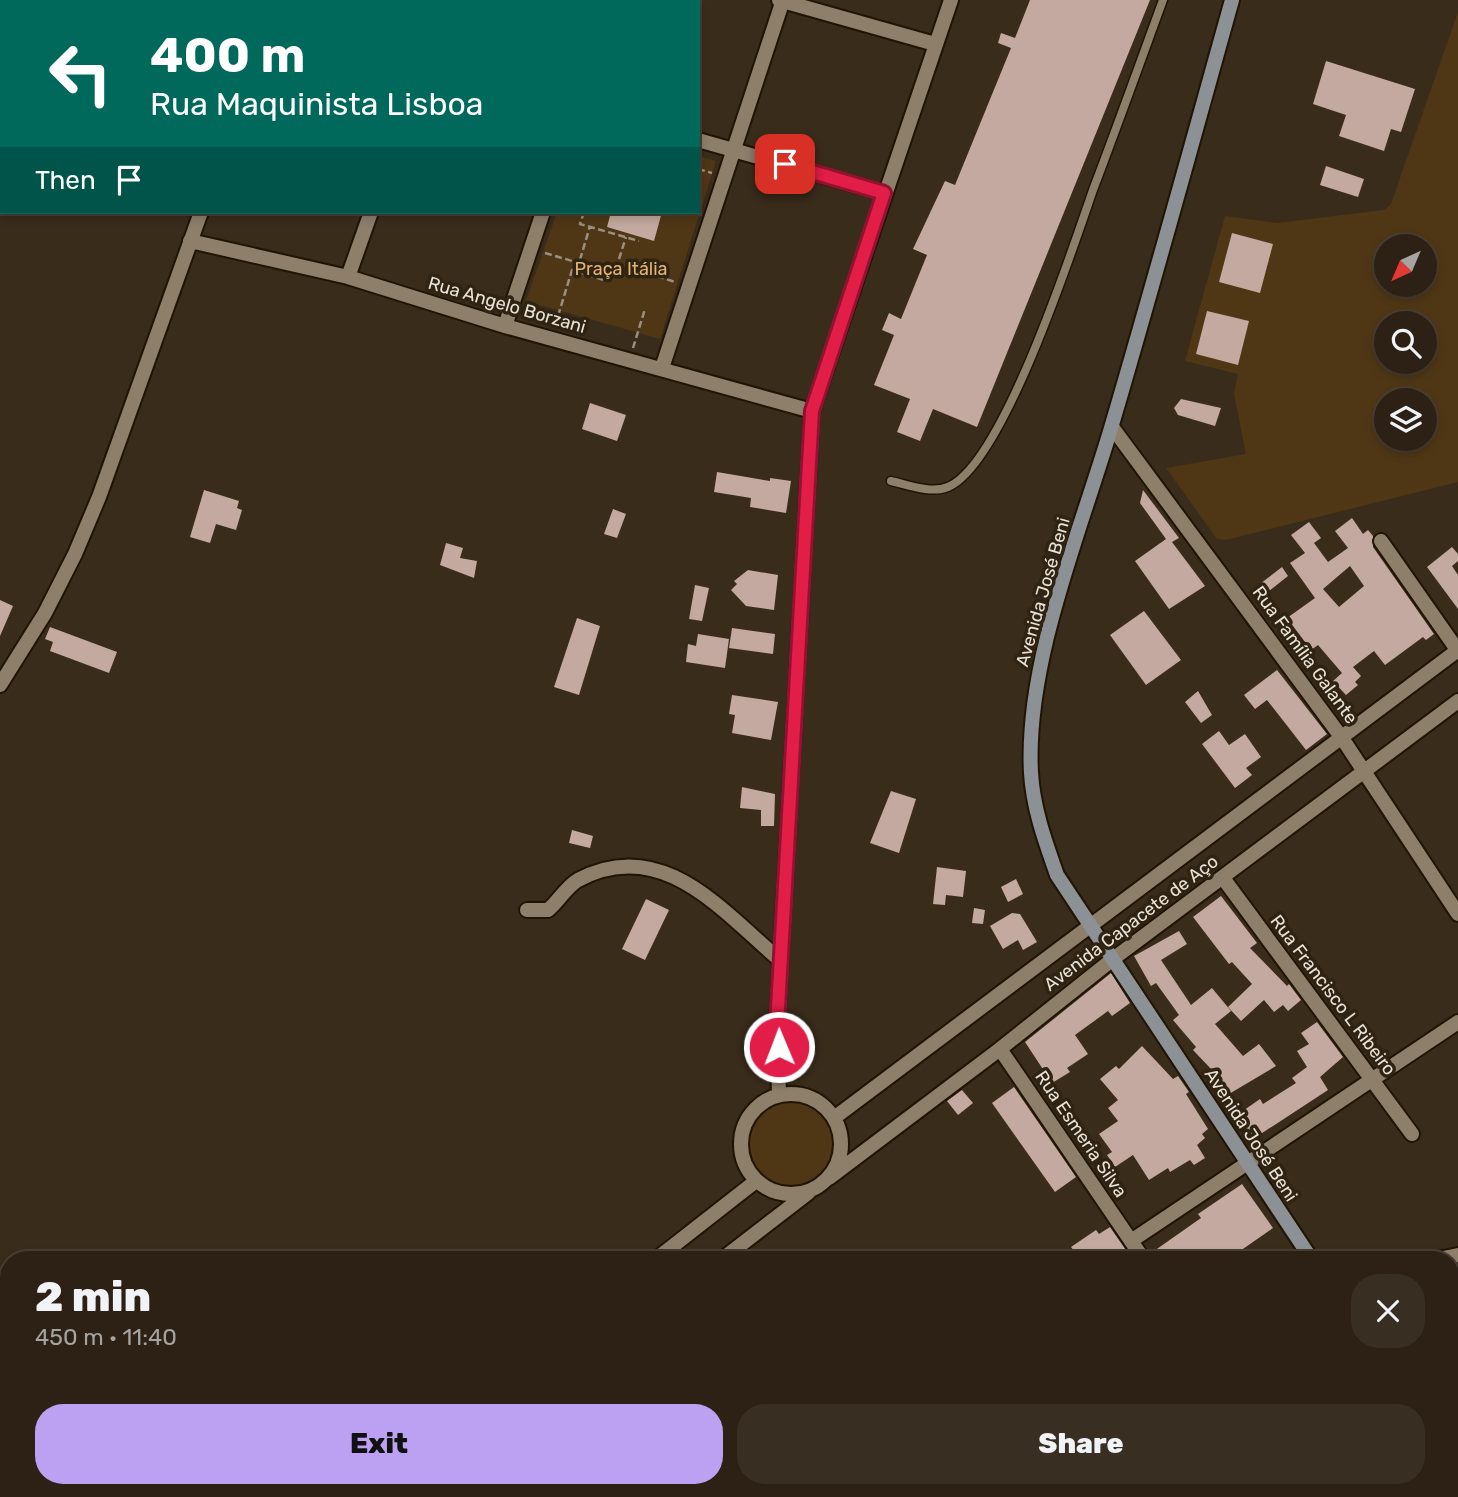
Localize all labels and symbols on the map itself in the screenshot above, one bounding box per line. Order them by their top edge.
pin [755,134,815,194]
north arrow [1374,234,1437,298]
park label: Praça Itália [574,258,668,280]
street label: Rua Angelo Borzani [426,272,588,338]
street label: Avenida José Beni [1011,515,1075,669]
street label: Rua Família Galante [1248,582,1362,728]
street label: Avenida Capacete de Aço [1040,850,1222,996]
street label: Rua Francisco L Ribeiro [1265,910,1401,1080]
position arrow [742,1010,816,1084]
street label: Avenida José Beni [1200,1064,1302,1206]
street label: Rua Esmeria Silva [1030,1066,1132,1202]

